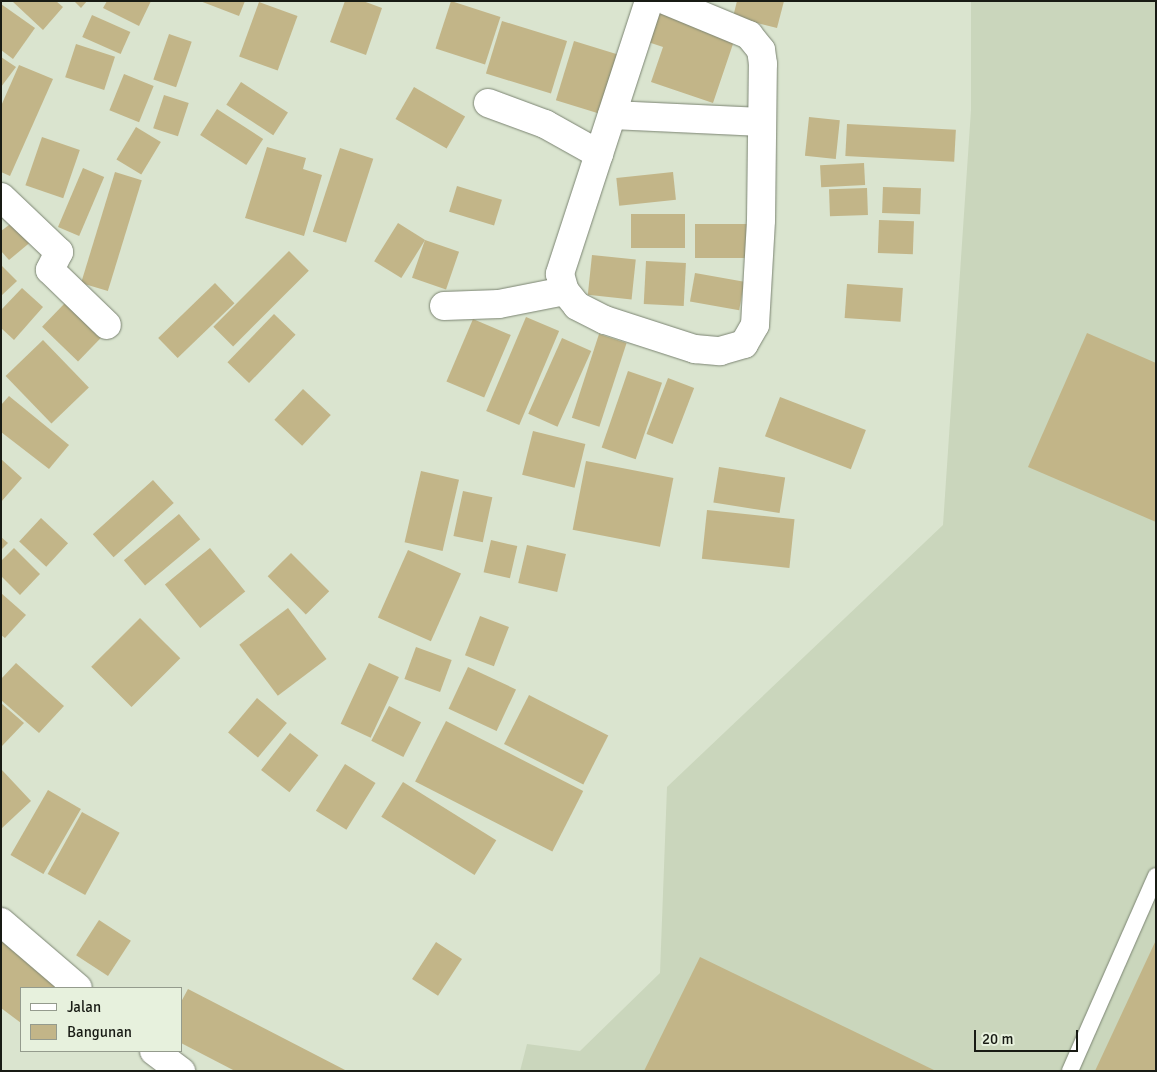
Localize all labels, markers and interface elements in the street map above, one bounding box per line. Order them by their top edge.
legend [20,987,182,1052]
text: Jalan [67,998,101,1016]
scale bar [977,1020,1081,1052]
text: Bangunan [67,1023,132,1041]
text: 20 m [982,1030,1013,1048]

